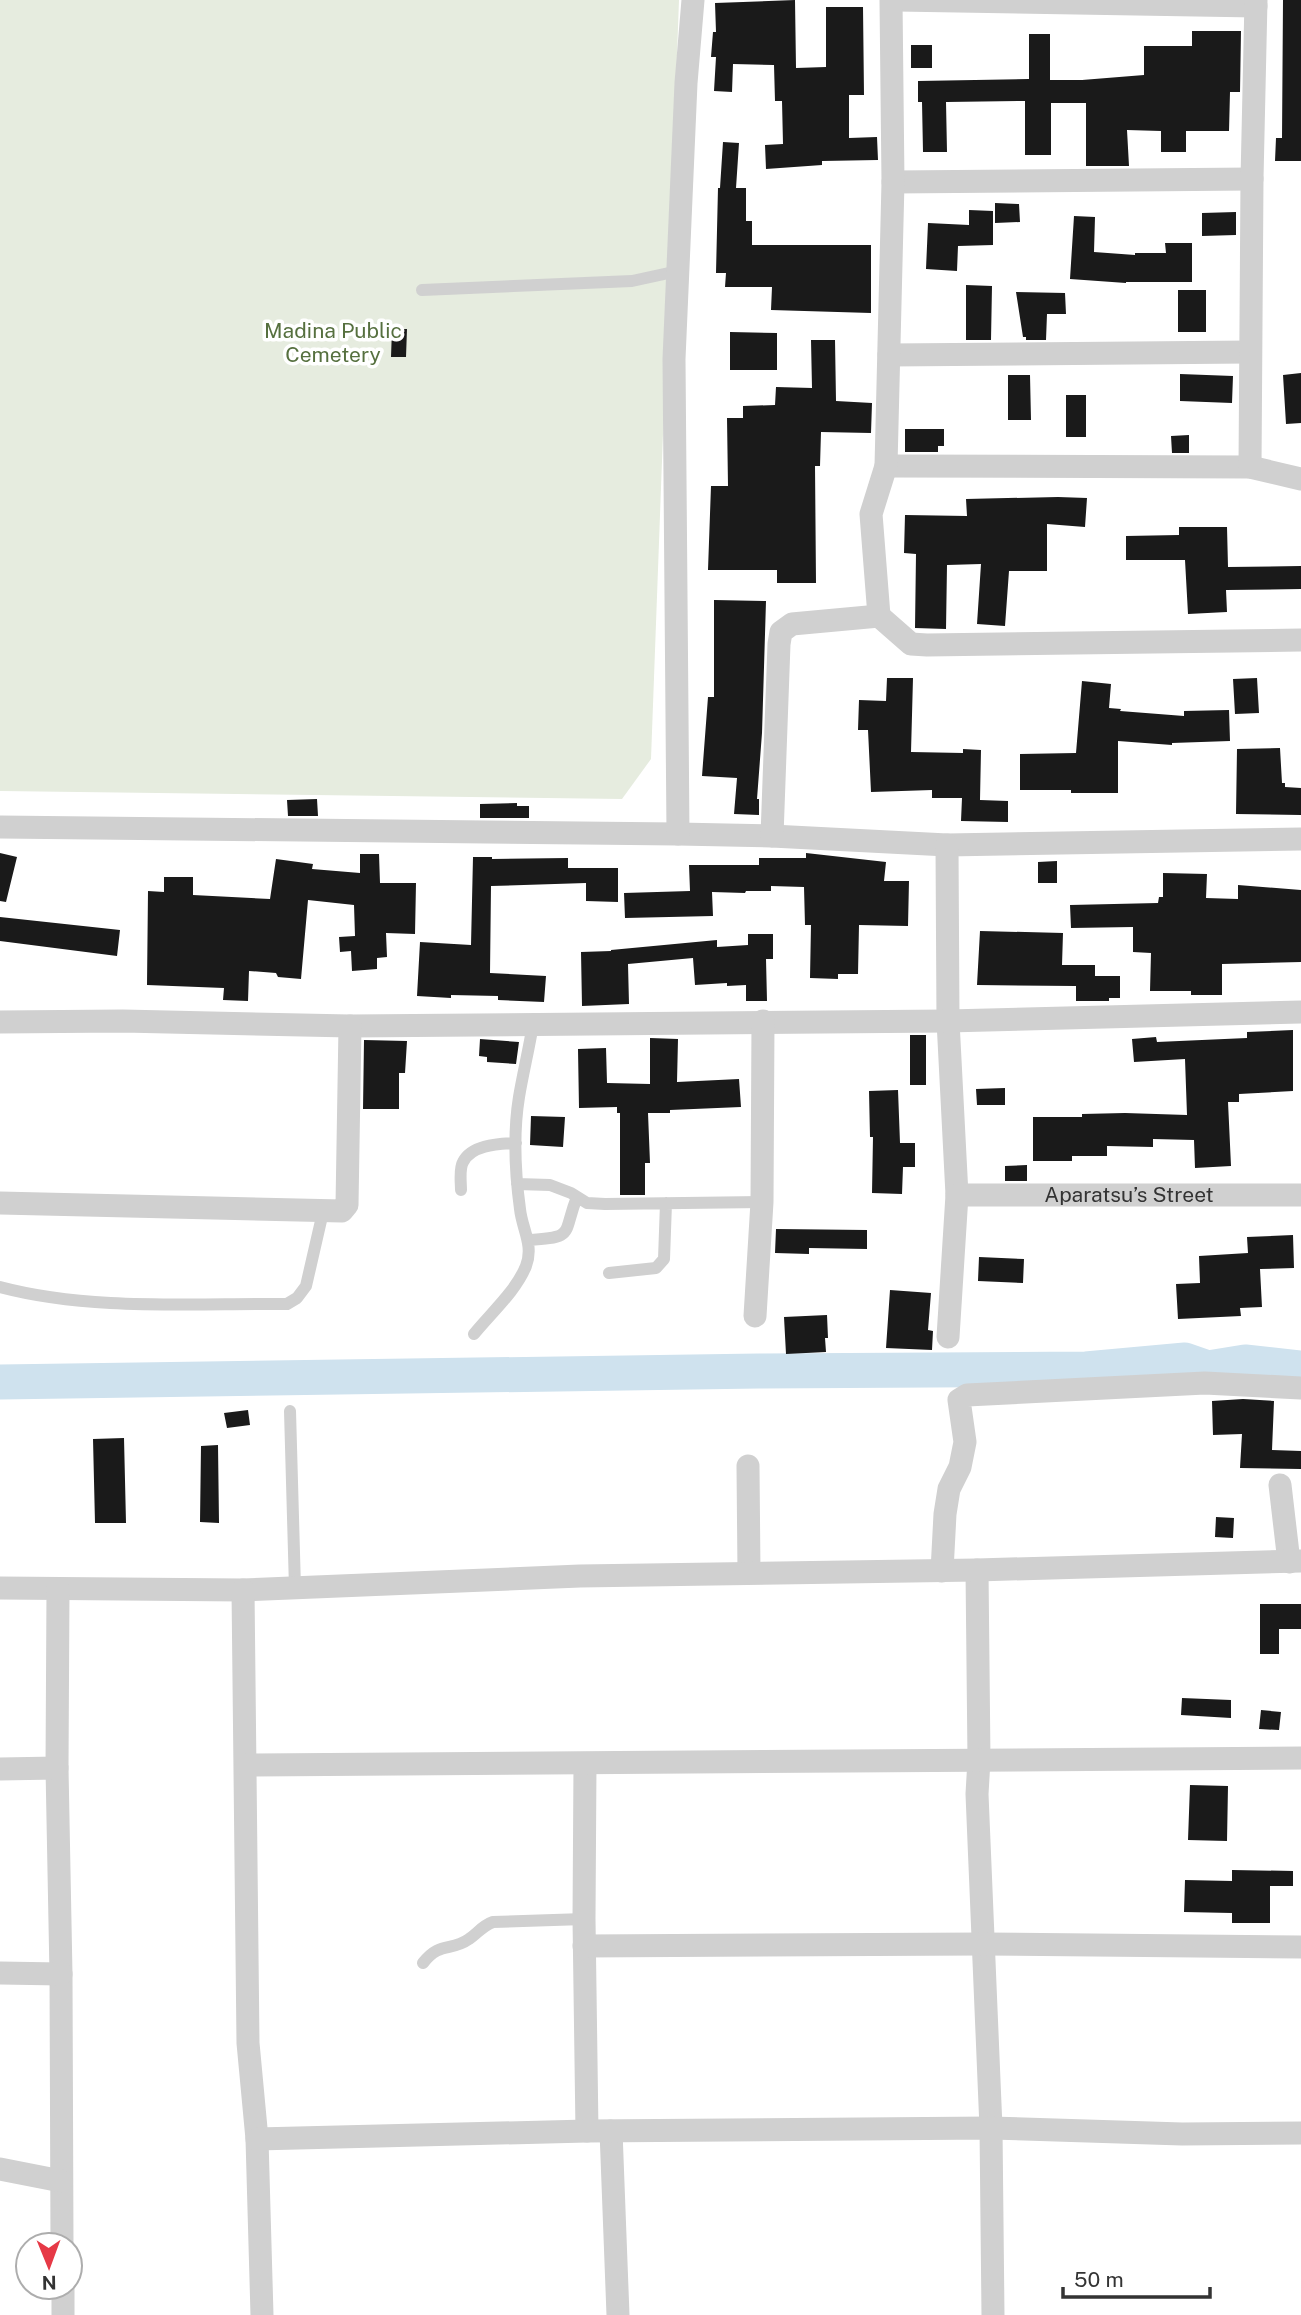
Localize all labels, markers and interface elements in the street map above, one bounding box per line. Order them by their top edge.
park label: Madina Public Cemetery [264,318,402,367]
street label: Aparatsu’s Street [1044,1182,1214,1207]
north arrow [14,2231,84,2301]
scale bar [1063,2256,1210,2300]
text: 50 m [1074,2267,1124,2292]
text: N [42,2272,57,2294]

